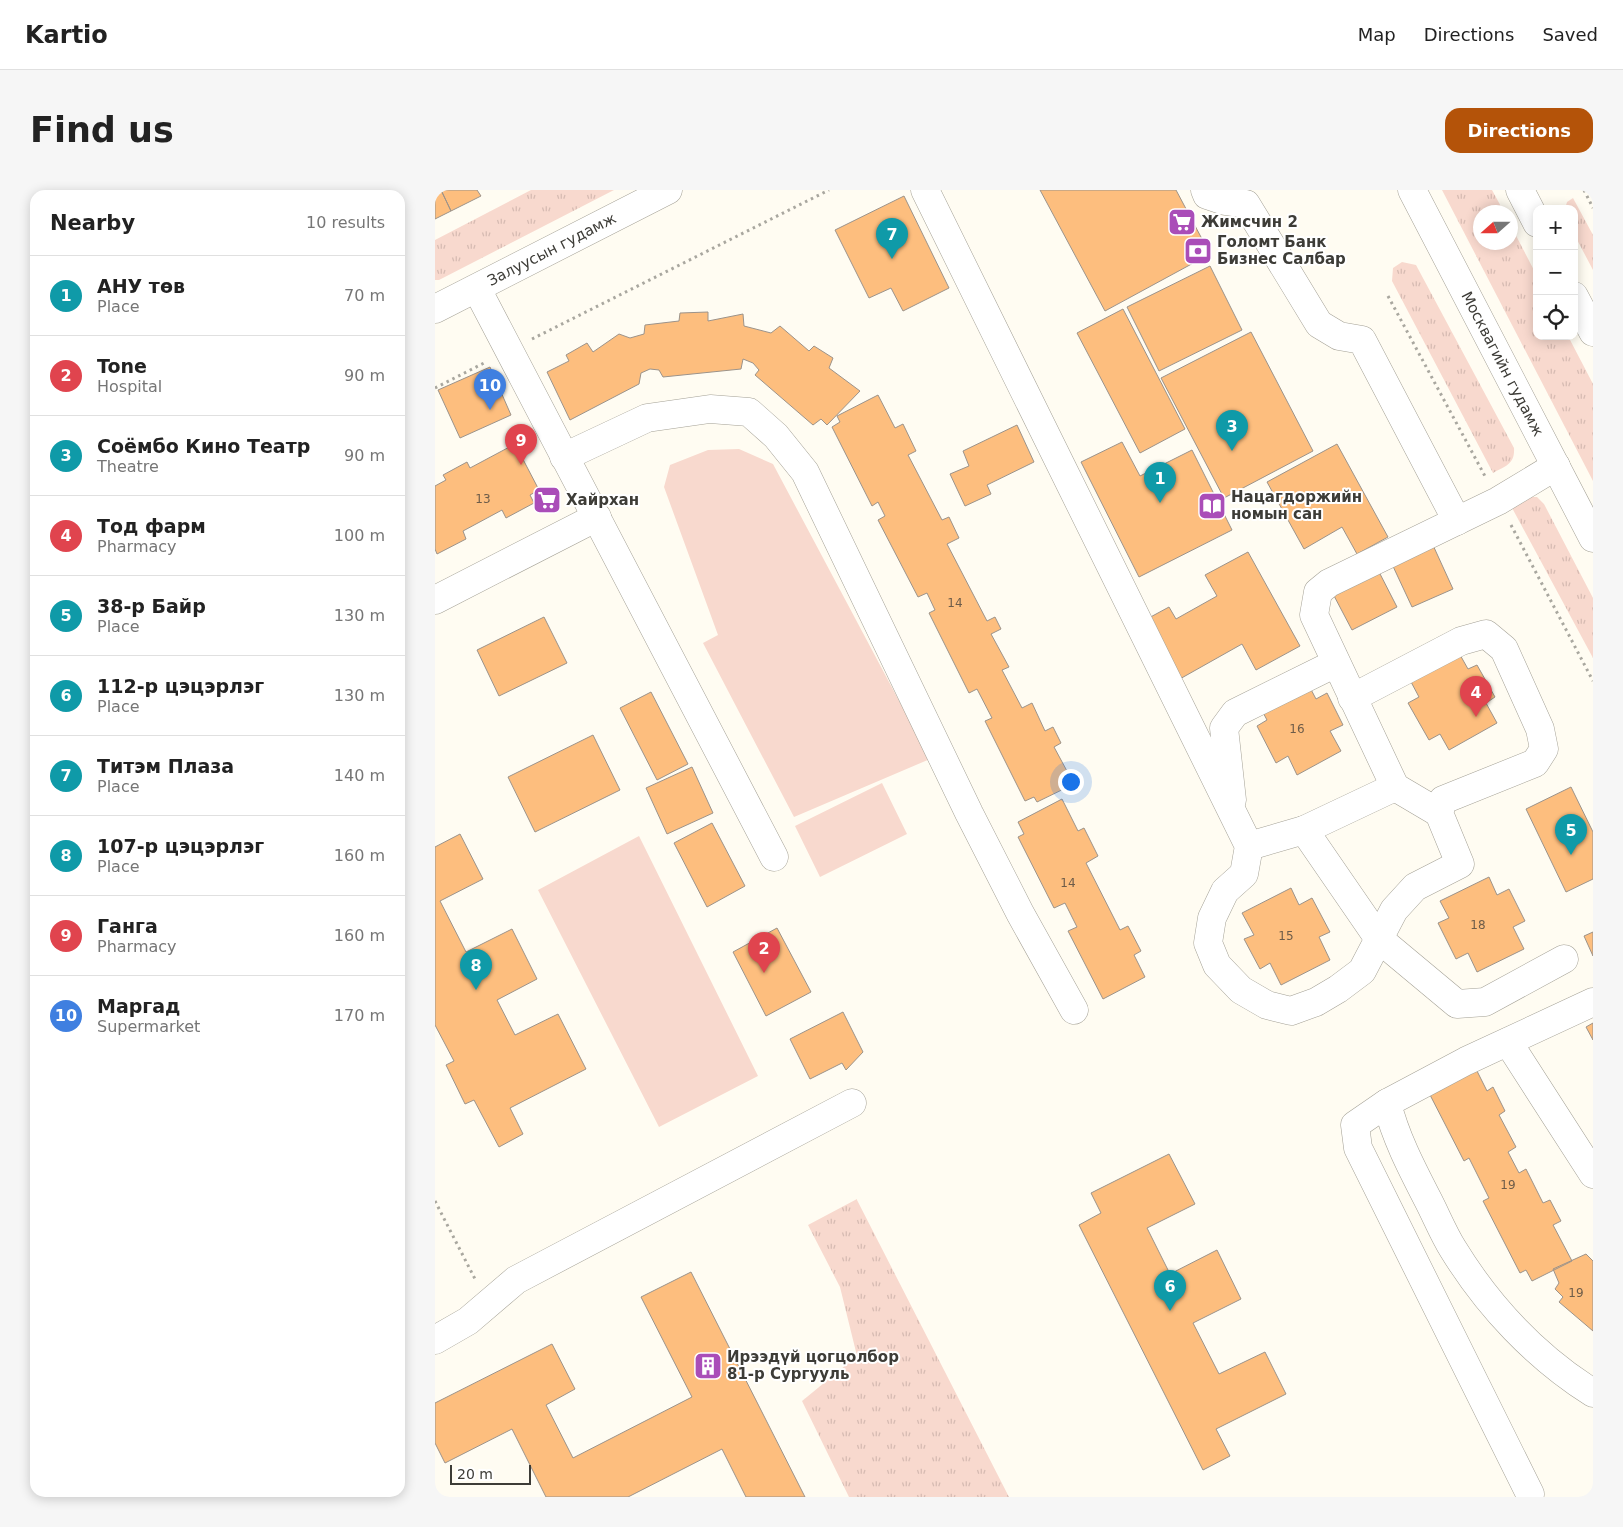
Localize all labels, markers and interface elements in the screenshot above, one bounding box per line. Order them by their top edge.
text: Kartio [25,21,108,49]
text: Map [1358,24,1396,45]
text: Directions [1424,24,1514,45]
text: Saved [1542,24,1598,45]
button: Directions [1445,108,1593,153]
text: Find us [30,110,174,150]
north arrow [1473,205,1518,250]
map controls [1533,205,1578,340]
button: + [1533,205,1578,250]
supermarket icon: Жимсчин 2 [1167,207,1197,237]
street label: Залуусын гудамж [484,209,619,290]
text: Nearby [50,211,135,235]
text: 10 results [306,213,385,232]
place label: Жимсчин 2 [1201,213,1298,231]
pin: 7 [876,218,908,259]
place label: Голомт Банк Бизнес Салбар [1217,233,1346,268]
bank icon: Голомт Банк Бизнес Салбар [1183,236,1213,266]
button: − [1533,250,1578,295]
text: АНУ төв [97,275,185,297]
text: 1 [60,286,72,305]
text: 70 m [344,286,385,305]
street label: Москвагийн гудамж [1457,288,1547,439]
button: locate [1533,295,1578,340]
text: Place [97,297,140,316]
text: Tone [97,355,147,377]
text: 2 [60,366,72,385]
text: 90 m [344,366,385,385]
pin: 10 [474,369,506,410]
text: Hospital [97,377,162,396]
pin: 3 [1216,410,1248,451]
pin: 9 [505,424,537,465]
text: Соёмбо Кино Театр [97,435,310,457]
text: 3 [60,446,72,465]
text: 90 m [344,446,385,465]
text: Theatre [97,457,159,476]
pin: 1 [1144,462,1176,503]
supermarket icon: Хайрхан [532,485,562,515]
place label: Нацагдоржийн номын сан [1231,488,1362,523]
place label: Хайрхан [566,491,639,509]
library icon: Нацагдоржийн номын сан [1197,491,1227,521]
house number: 13 [475,492,491,506]
text: Тод фарм [97,515,206,537]
text: 4 [60,526,72,545]
text: 100 m [334,526,385,545]
text: Pharmacy [97,537,177,556]
text: 38-р Байр [97,595,206,617]
house number: 14 [947,596,963,610]
text: 5 [60,606,72,625]
text: 130 m [334,606,385,625]
text: Place [97,617,140,636]
text: 112-р цэцэрлэг [97,675,264,697]
pin: 4 [1460,676,1492,717]
text: 6 [60,686,72,705]
text: 130 m [334,686,385,705]
text: Place [97,697,140,716]
house number: 16 [1289,722,1305,736]
text: Титэм Плаза [97,755,234,777]
text: 7 [60,766,72,785]
text: 140 m [334,766,385,785]
your location [1058,769,1084,795]
text: Place [97,777,140,796]
pin: 5 [1555,814,1587,855]
text: 107-р цэцэрлэг [97,835,264,857]
text: 8 [60,846,72,865]
text: 160 m [334,846,385,865]
text: Place [97,857,140,876]
house number: 14 [1060,876,1076,890]
text: Ганга [97,915,158,937]
house number: 18 [1470,918,1486,932]
text: 9 [60,926,72,945]
text: 160 m [334,926,385,945]
house number: 15 [1278,929,1294,943]
pin: 2 [748,932,780,973]
text: Pharmacy [97,937,177,956]
pin: 8 [460,949,492,990]
text: Маргад [97,995,180,1017]
text: 10 [55,1006,77,1025]
text: 170 m [334,1006,385,1025]
text: Supermarket [97,1017,200,1036]
house number: 19 [1500,1178,1516,1192]
pin: 6 [1154,1270,1186,1311]
house number: 19 [1568,1286,1584,1300]
place label: Ирээдүй цогцолбор 81-р Сургууль [727,1348,899,1383]
building icon: Ирээдүй цогцолбор 81-р Сургууль [693,1351,723,1381]
scale bar [450,1462,531,1485]
text: 20 m [457,1466,493,1482]

